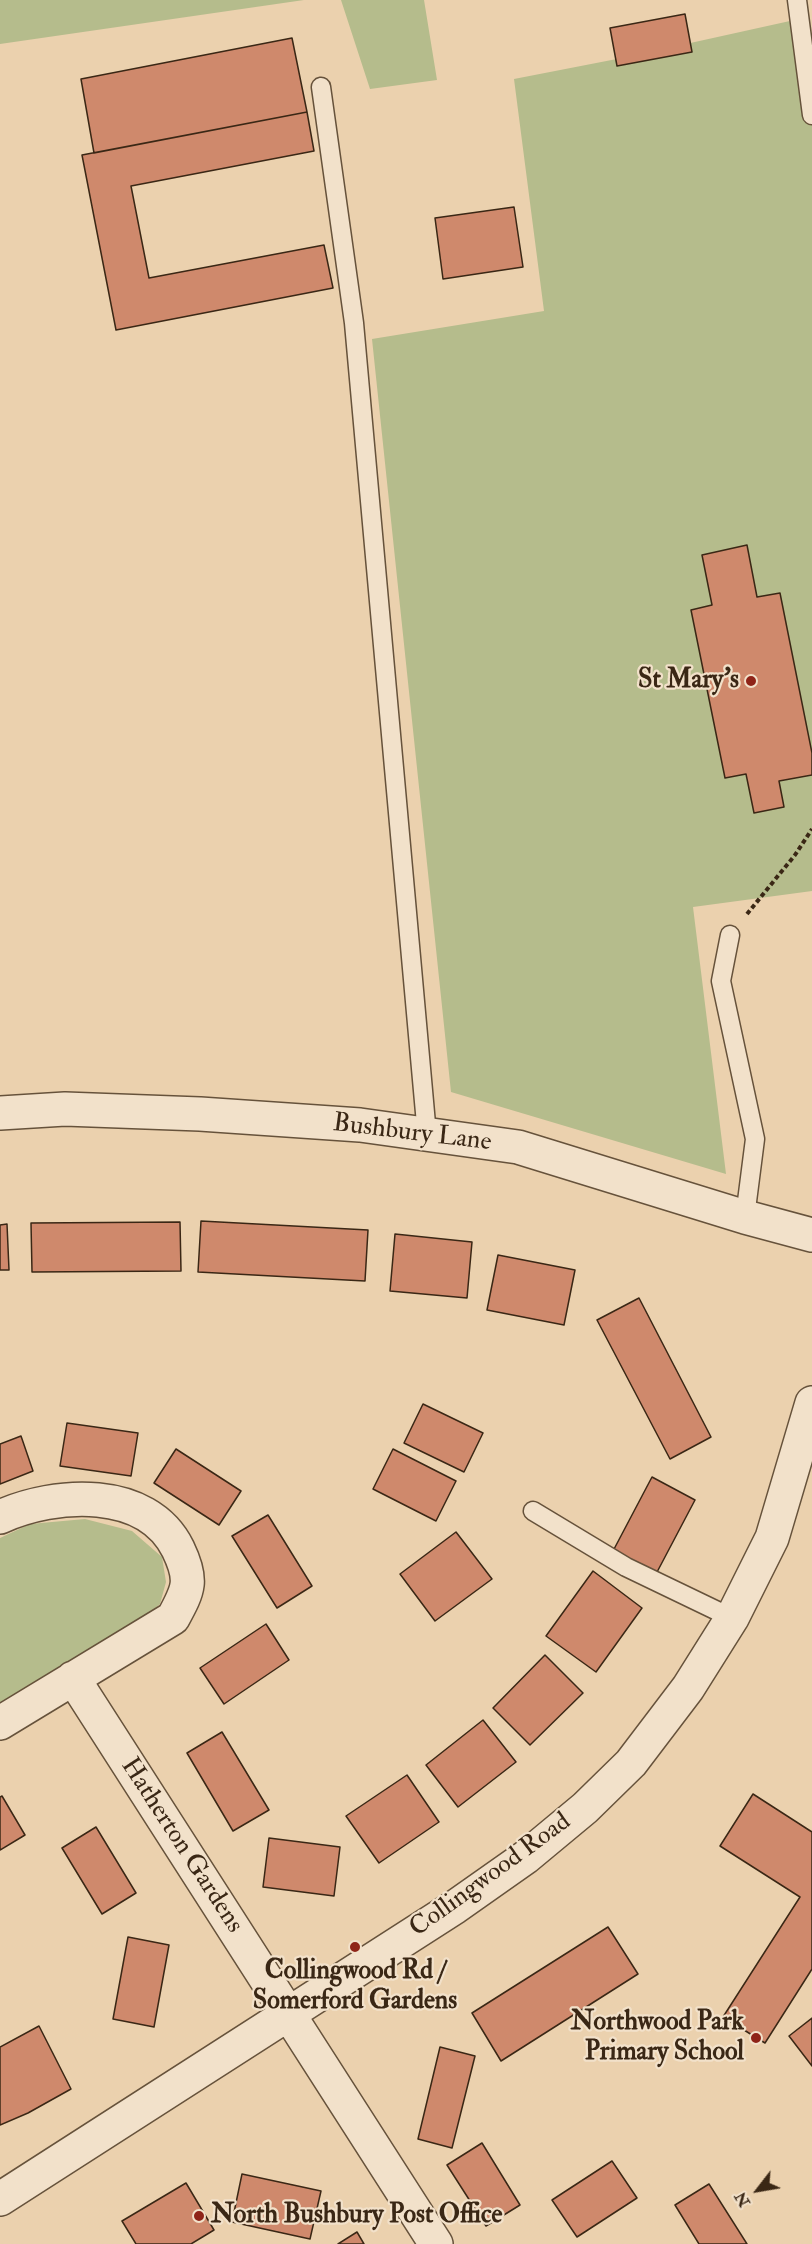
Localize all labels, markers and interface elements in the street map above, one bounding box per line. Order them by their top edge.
place label: St Mary's [638,665,739,697]
marker: St Mary's [744,674,758,688]
street label: Bushbury Lane [331,1109,493,1159]
street label: Hatherton Gardens [113,1753,249,1939]
street label: Collingwood Road [404,1807,578,1945]
marker: Collingwood Rd / Somerford Gardens [348,1940,362,1954]
place label: Collingwood Rd / Somerford Gardens [253,1956,457,2018]
place label: Northwood Park Primary School [571,2007,744,2068]
marker: Northwood Park Primary School [749,2031,763,2045]
north arrow [728,2160,788,2220]
text: N [730,2188,755,2211]
place label: North Bushbury Post Office [211,2200,502,2232]
marker: North Bushbury Post Office [192,2209,206,2223]

